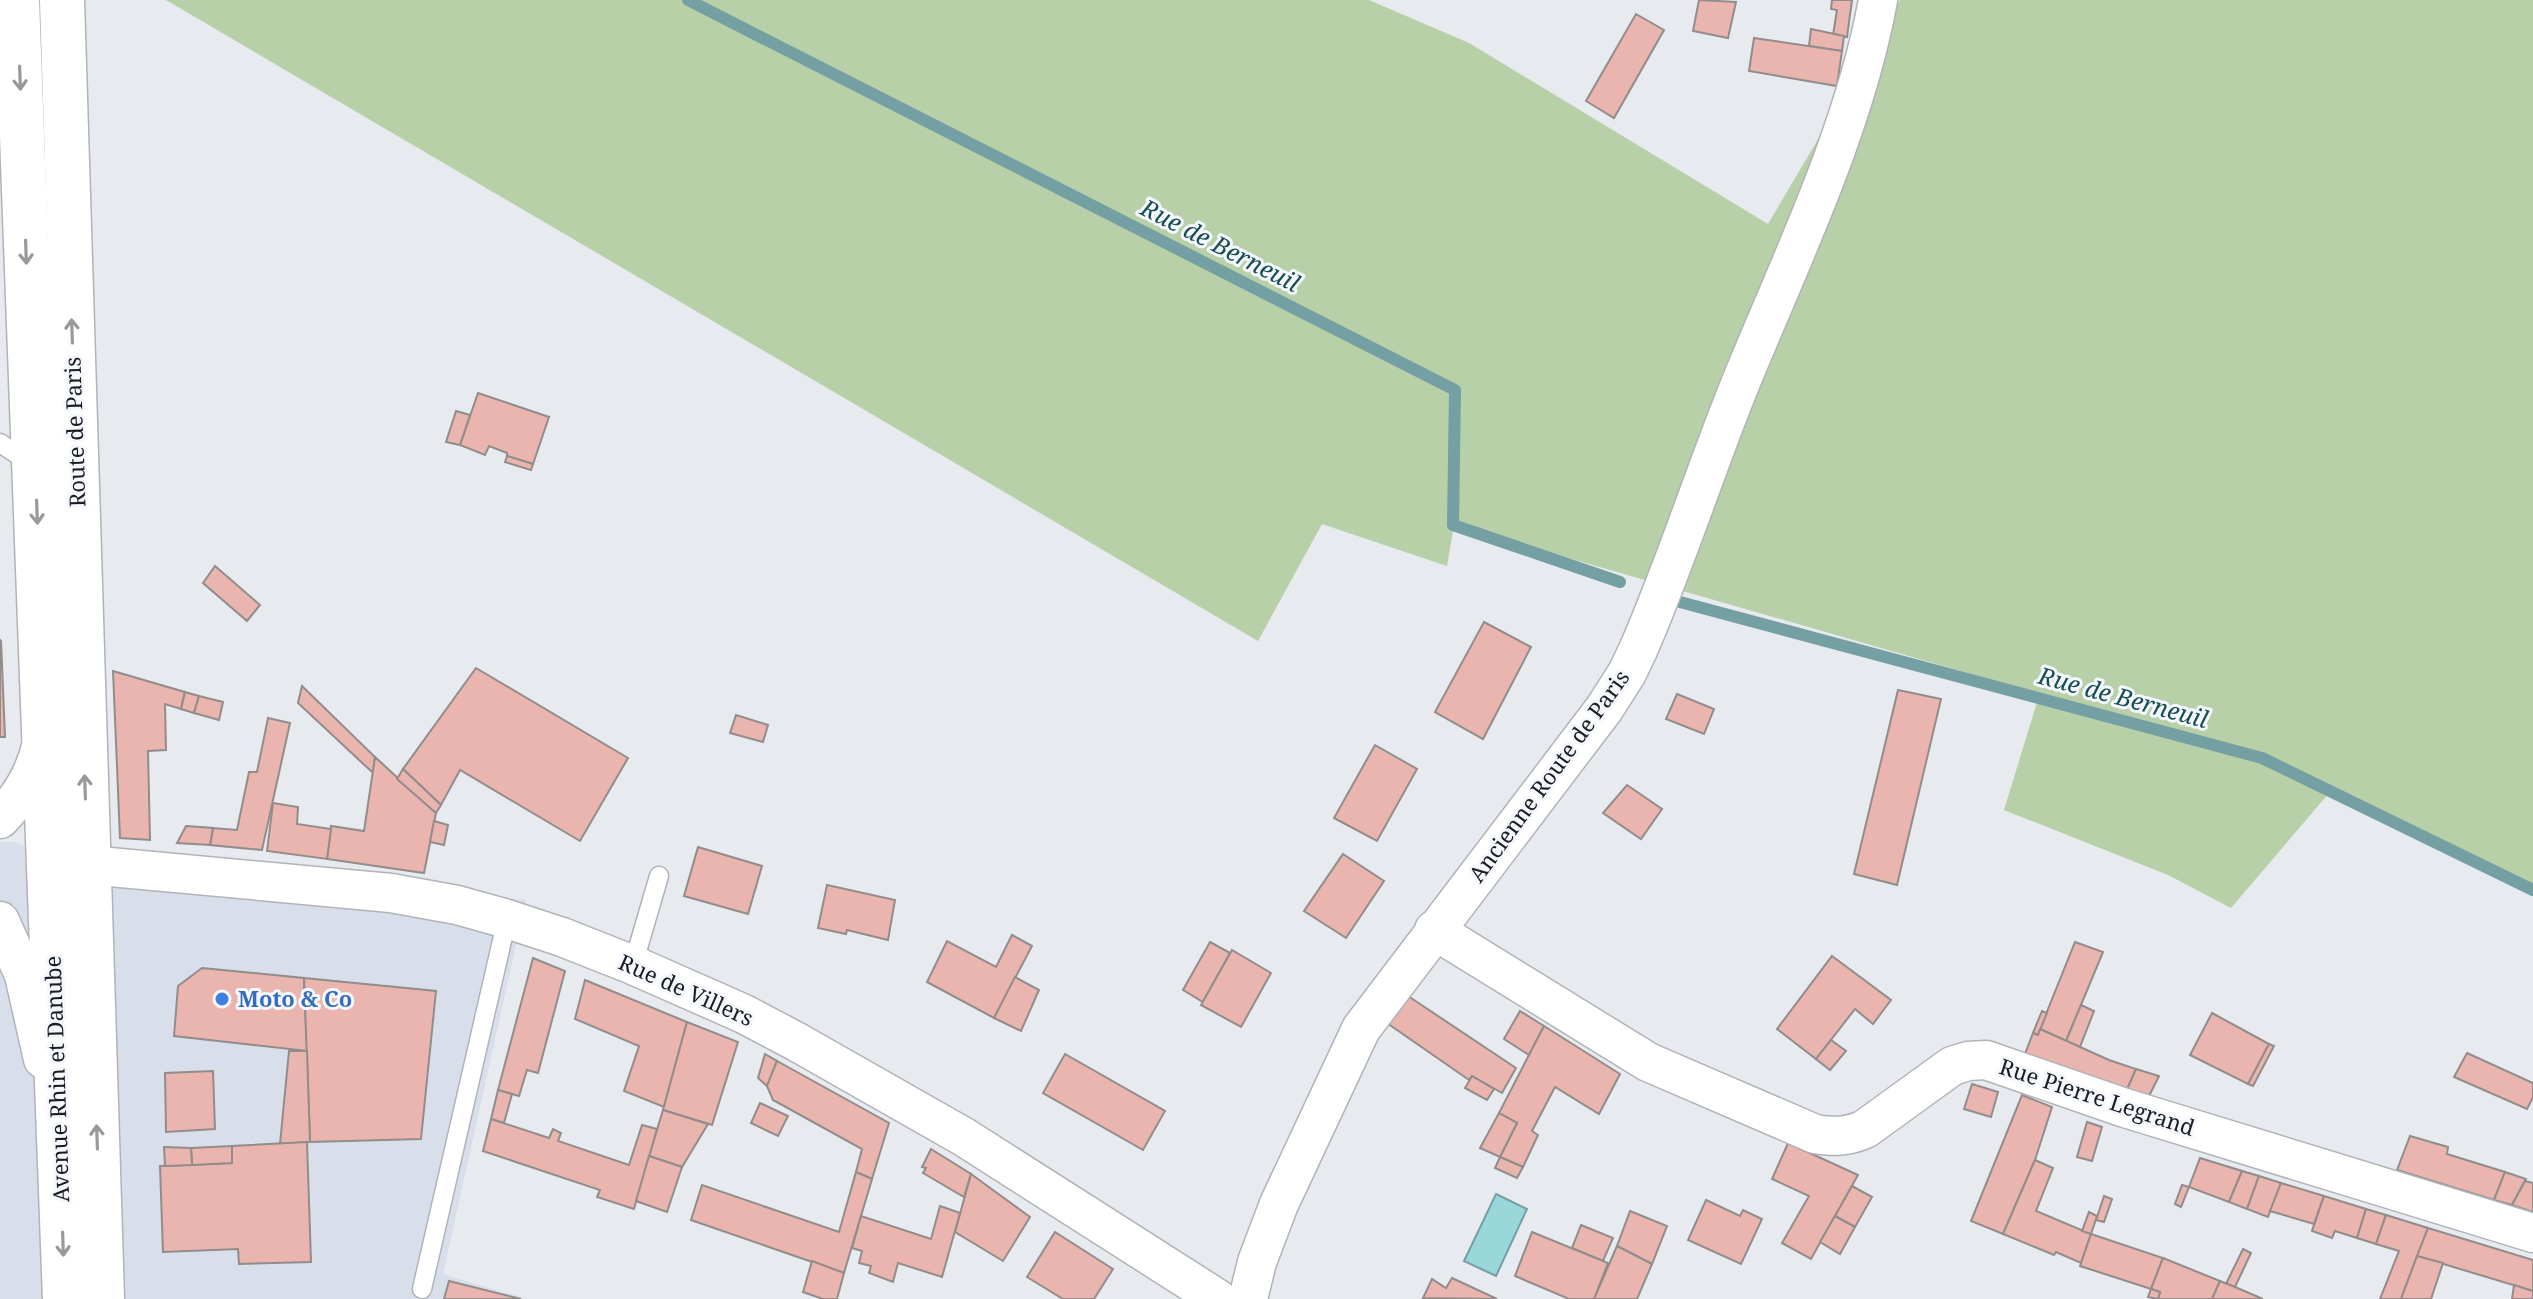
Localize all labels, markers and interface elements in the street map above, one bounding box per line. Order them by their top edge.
one-way arrow [12,64,27,91]
water label: Rue de Berneuil [1135,190,1306,299]
one-way arrow [18,238,34,265]
one-way arrow [65,318,80,345]
street label: Route de Paris [56,356,92,508]
one-way arrow [29,498,44,525]
water label: Rue de Berneuil [2034,658,2213,735]
street label: Ancienne Route de Paris [1461,663,1635,888]
one-way arrow [78,774,93,801]
street label: Rue de Villers [614,946,759,1032]
street label: Avenue Rhin et Danube [37,955,75,1203]
place label: Moto & Co [238,983,352,1013]
marker: Moto & Co [213,990,231,1008]
street label: Rue Pierre Legrand [1996,1050,2199,1142]
one-way arrow [89,1124,104,1151]
one-way arrow [55,1230,70,1257]

